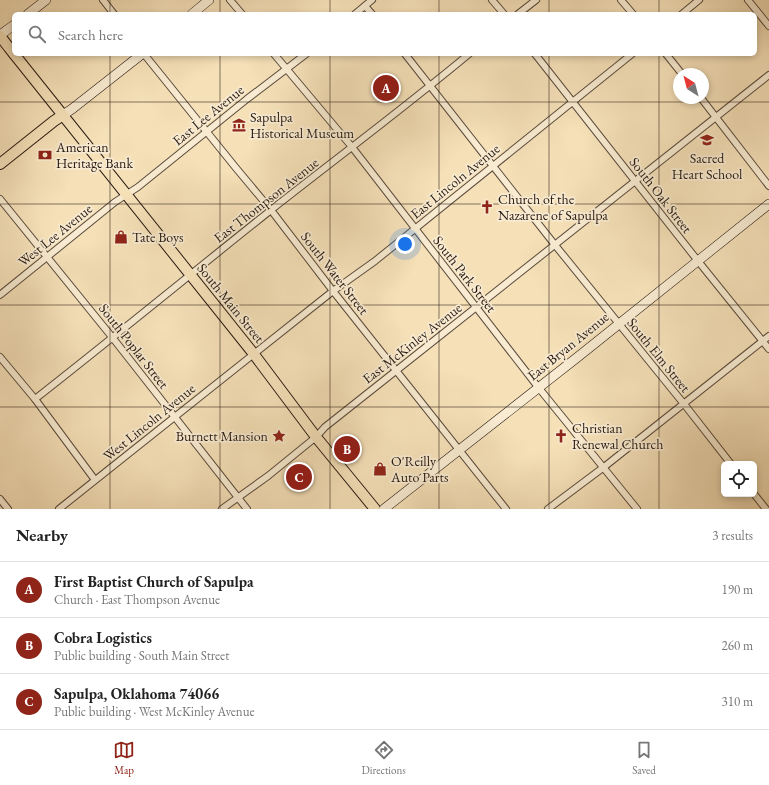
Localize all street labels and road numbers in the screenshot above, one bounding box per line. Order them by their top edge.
street label: East Lee Avenue [169,80,248,149]
street label: East Lincoln Avenue [407,139,504,223]
street label: East Thompson Avenue [210,153,323,247]
street label: South Oak Street [626,153,697,237]
street label: West Lee Avenue [14,199,96,270]
street label: South Water Street [297,228,373,319]
street label: South Park Street [429,232,501,317]
street label: South Main Street [193,259,269,347]
street label: East McKinley Avenue [359,298,466,387]
street label: South Poplar Street [95,300,173,393]
street label: East Bryan Avenue [524,307,613,384]
street label: South Elm Street [623,314,695,396]
street label: West Lincoln Avenue [99,379,199,465]

